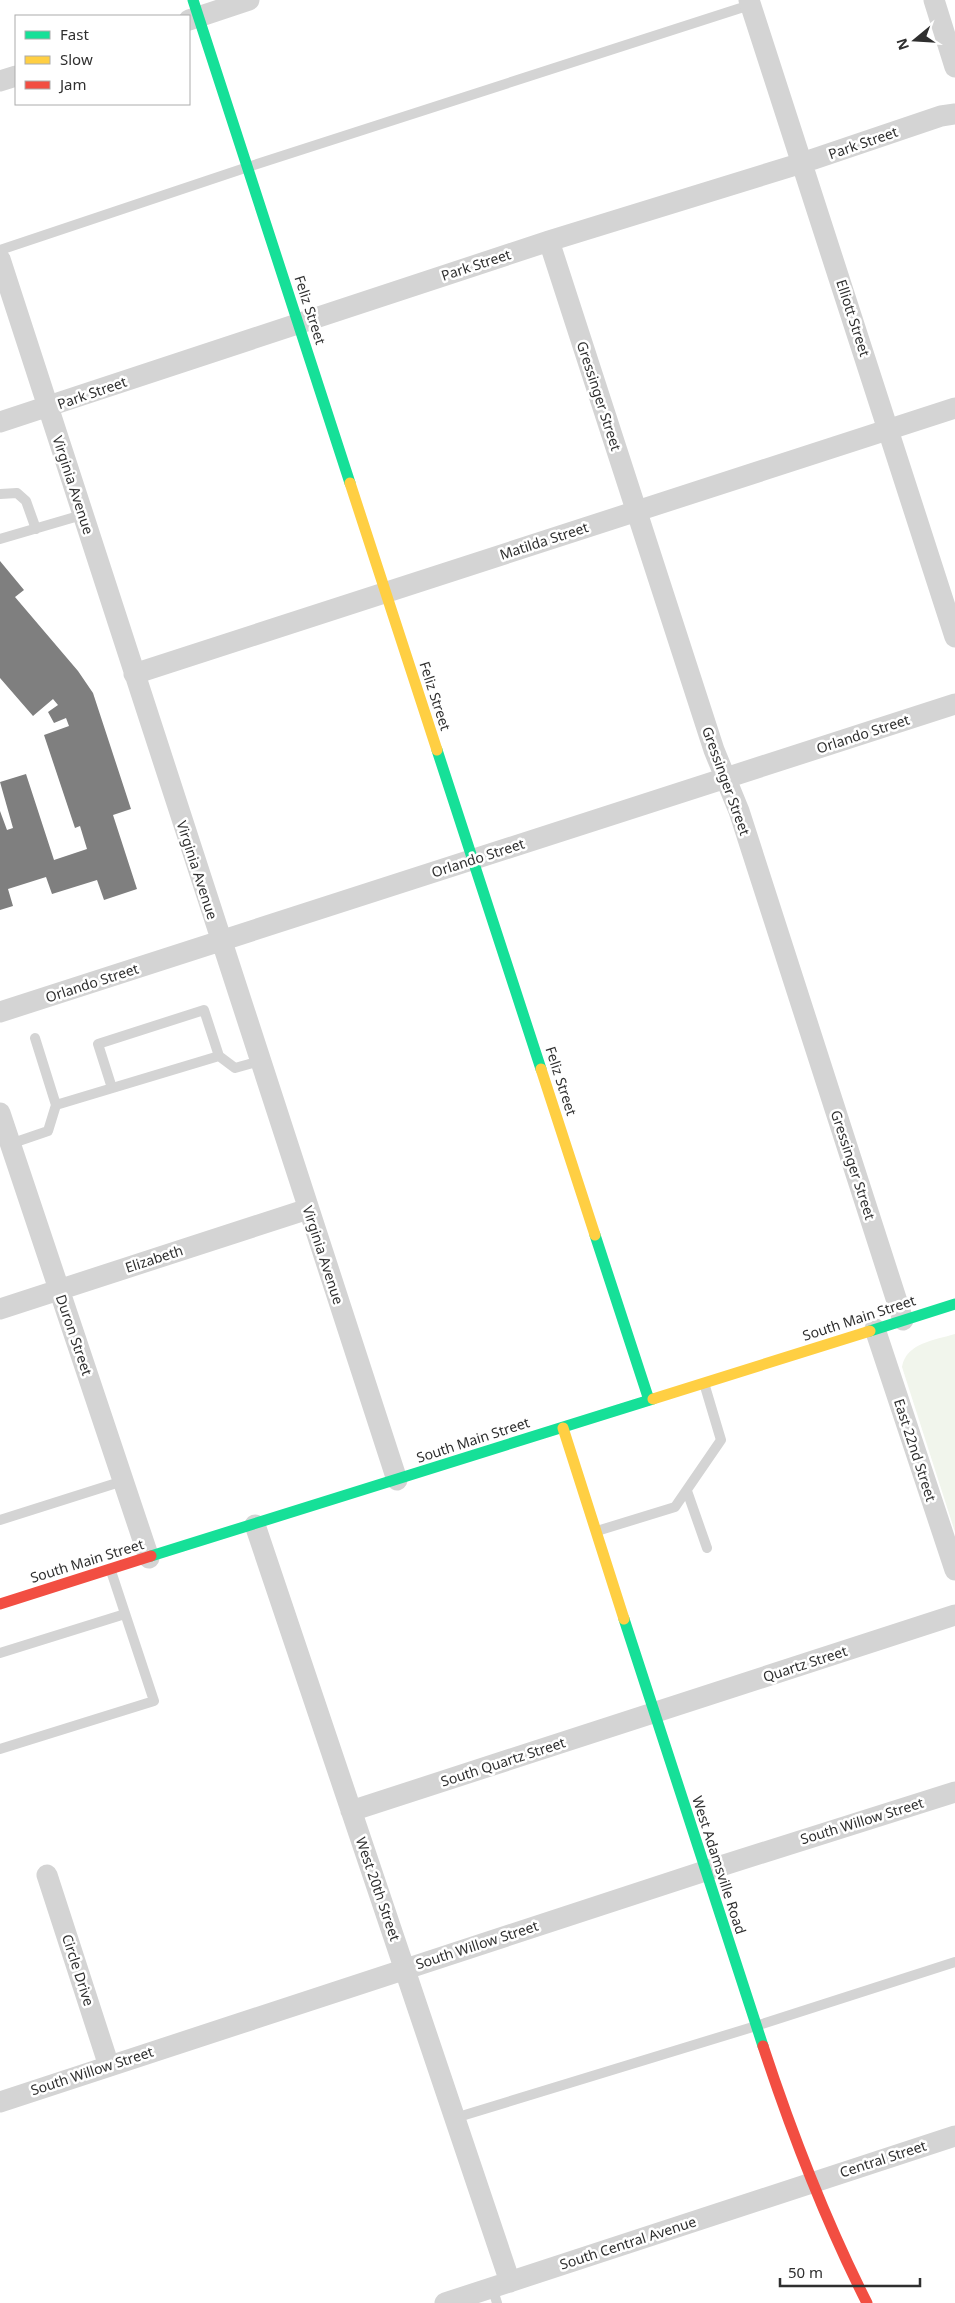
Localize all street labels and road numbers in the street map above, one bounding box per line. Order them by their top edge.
street label: Park Street [826,122,900,163]
street label: Park Street [439,244,513,285]
street label: Feliz Street [290,273,331,347]
street label: Elliott Street [832,277,875,359]
street label: Gressinger Street [573,339,626,453]
street label: Park Street [55,372,129,413]
street label: Virginia Avenue [49,433,98,537]
street label: Matilda Street [497,517,591,564]
street label: Feliz Street [415,659,456,733]
street label: Orlando Street [814,710,912,757]
street label: Gressinger Street [698,724,755,838]
street label: Virginia Avenue [173,818,222,922]
street label: Orlando Street [429,834,527,881]
street label: Orlando Street [43,959,141,1006]
street label: Feliz Street [541,1044,582,1118]
street label: Gressinger Street [827,1108,880,1222]
street label: Virginia Avenue [299,1203,348,1307]
street label: Elizabeth [123,1240,185,1277]
street label: South Main Street [800,1290,918,1345]
street label: Duron Street [52,1292,97,1378]
street label: East 22nd Street [890,1396,941,1504]
street label: South Main Street [414,1412,532,1467]
street label: South Main Street [28,1534,146,1587]
street label: Quartz Street [760,1641,849,1686]
street label: South Quartz Street [438,1732,567,1791]
street label: West Adamsville Road [688,1793,751,1936]
street label: South Willow Street [798,1793,926,1848]
street label: West 20th Street [352,1834,405,1943]
street label: South Willow Street [413,1916,541,1973]
street label: Circle Drive [58,1932,99,2008]
street label: South Willow Street [28,2042,156,2099]
street label: Central Street [837,2136,929,2181]
street label: South Central Avenue [557,2211,699,2274]

